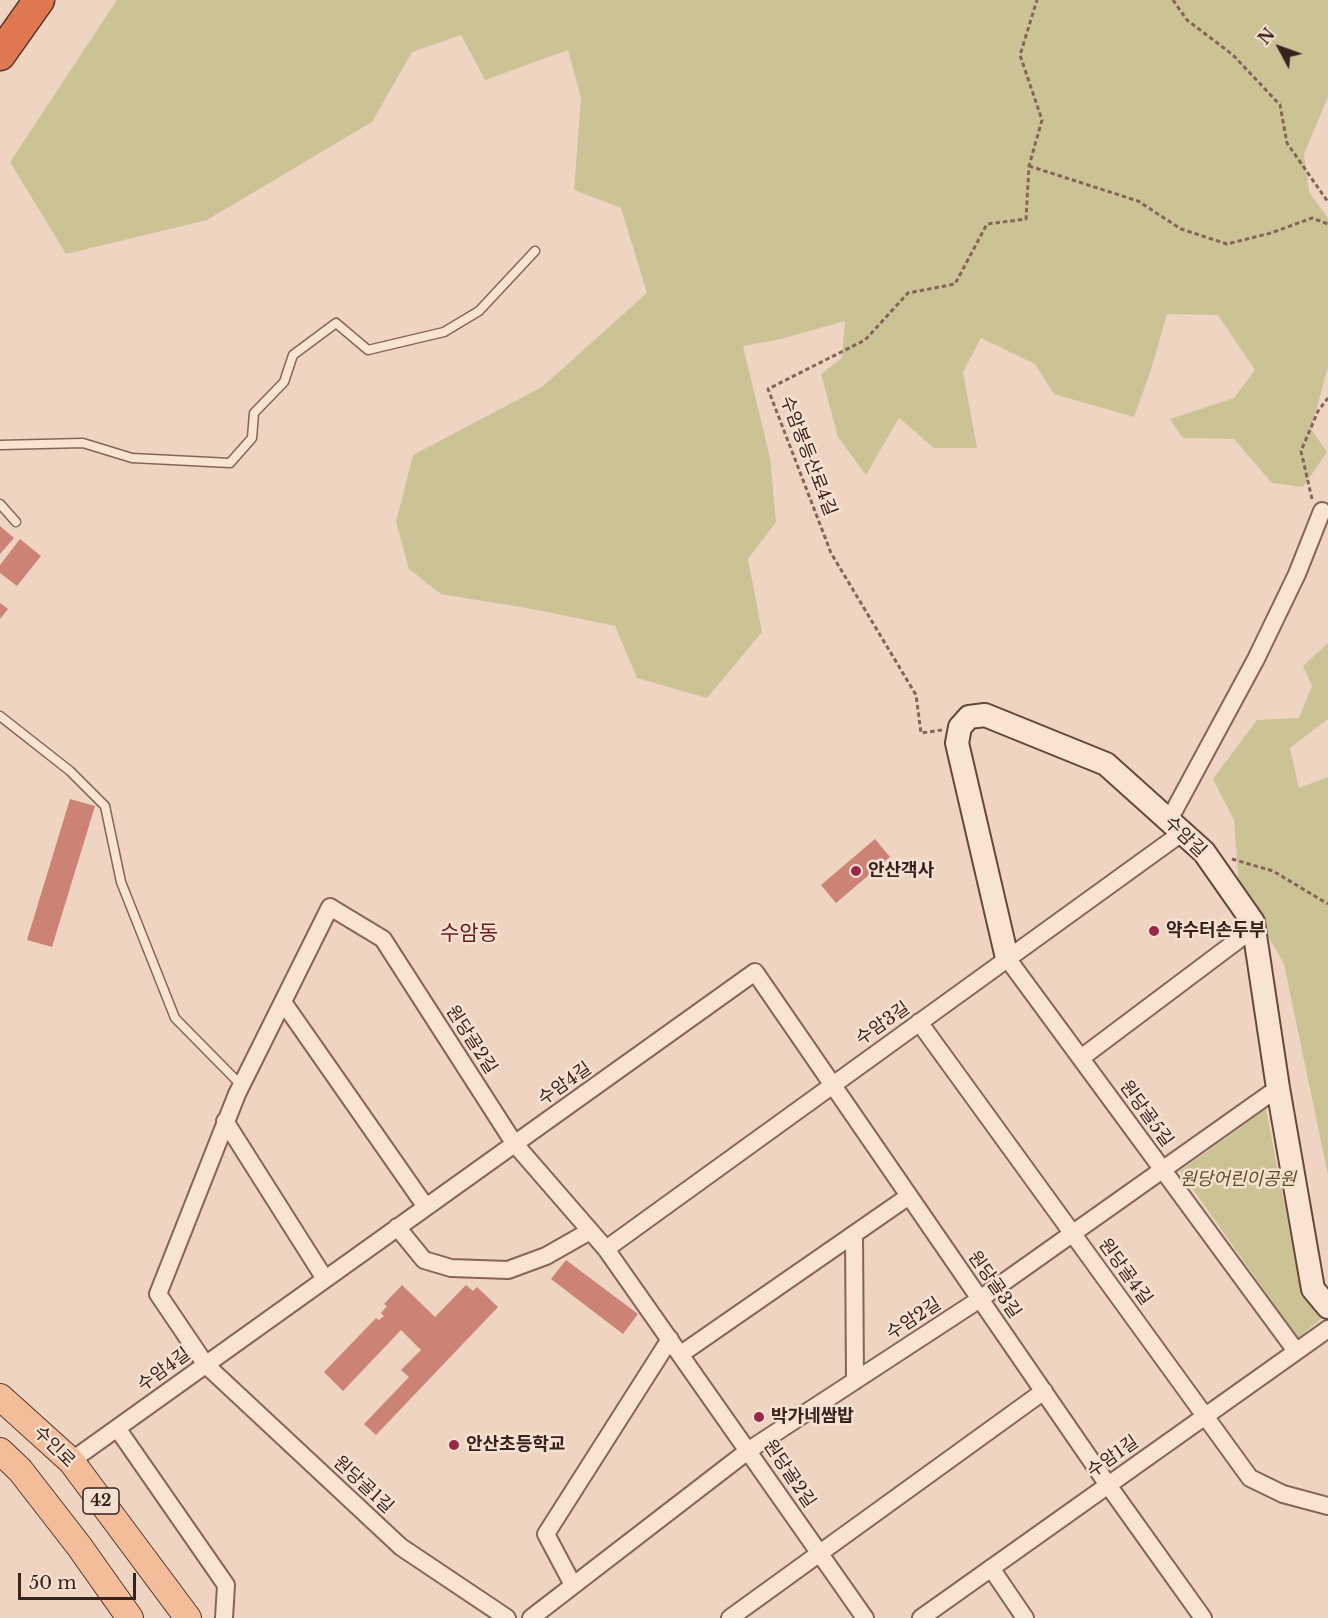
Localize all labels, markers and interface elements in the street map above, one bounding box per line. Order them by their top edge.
north arrow [1250,18,1310,78]
text: N [1254,24,1279,48]
street label: 수암봉등산로4길 [775,393,841,519]
street label: 수암길 [1160,812,1210,862]
place label: 안산객사 [868,860,934,882]
marker: 안산객사 [849,864,863,878]
place label: 약수터손두부 [1166,920,1265,942]
district label: 수암동 [440,921,498,947]
marker: 약수터손두부 [1147,924,1161,938]
street label: 수암3길 [852,998,914,1050]
street label: 원당골2길 [441,1002,501,1078]
street label: 수암4길 [534,1058,596,1110]
street label: 원당골5길 [1115,1077,1177,1151]
park label: 원당어린이공원 [1180,1169,1296,1191]
street label: 원당골4길 [1094,1235,1156,1309]
street label: 원당골3길 [963,1247,1025,1323]
street label: 수암2길 [883,1293,945,1345]
street label: 수암4길 [133,1344,195,1396]
place label: 박가네쌈밥 [771,1406,854,1428]
marker: 박가네쌈밥 [752,1410,766,1424]
street label: 수인로 [29,1422,79,1472]
street label: 수암1길 [1083,1432,1143,1482]
place label: 안산초등학교 [466,1434,565,1456]
street label: 원당골2길 [758,1436,820,1512]
marker: 안산초등학교 [447,1438,461,1452]
street label: 원당골1길 [328,1452,398,1518]
road number: 42 [83,1488,119,1514]
scale bar [21,1561,140,1599]
text: 50 m [29,1572,77,1594]

